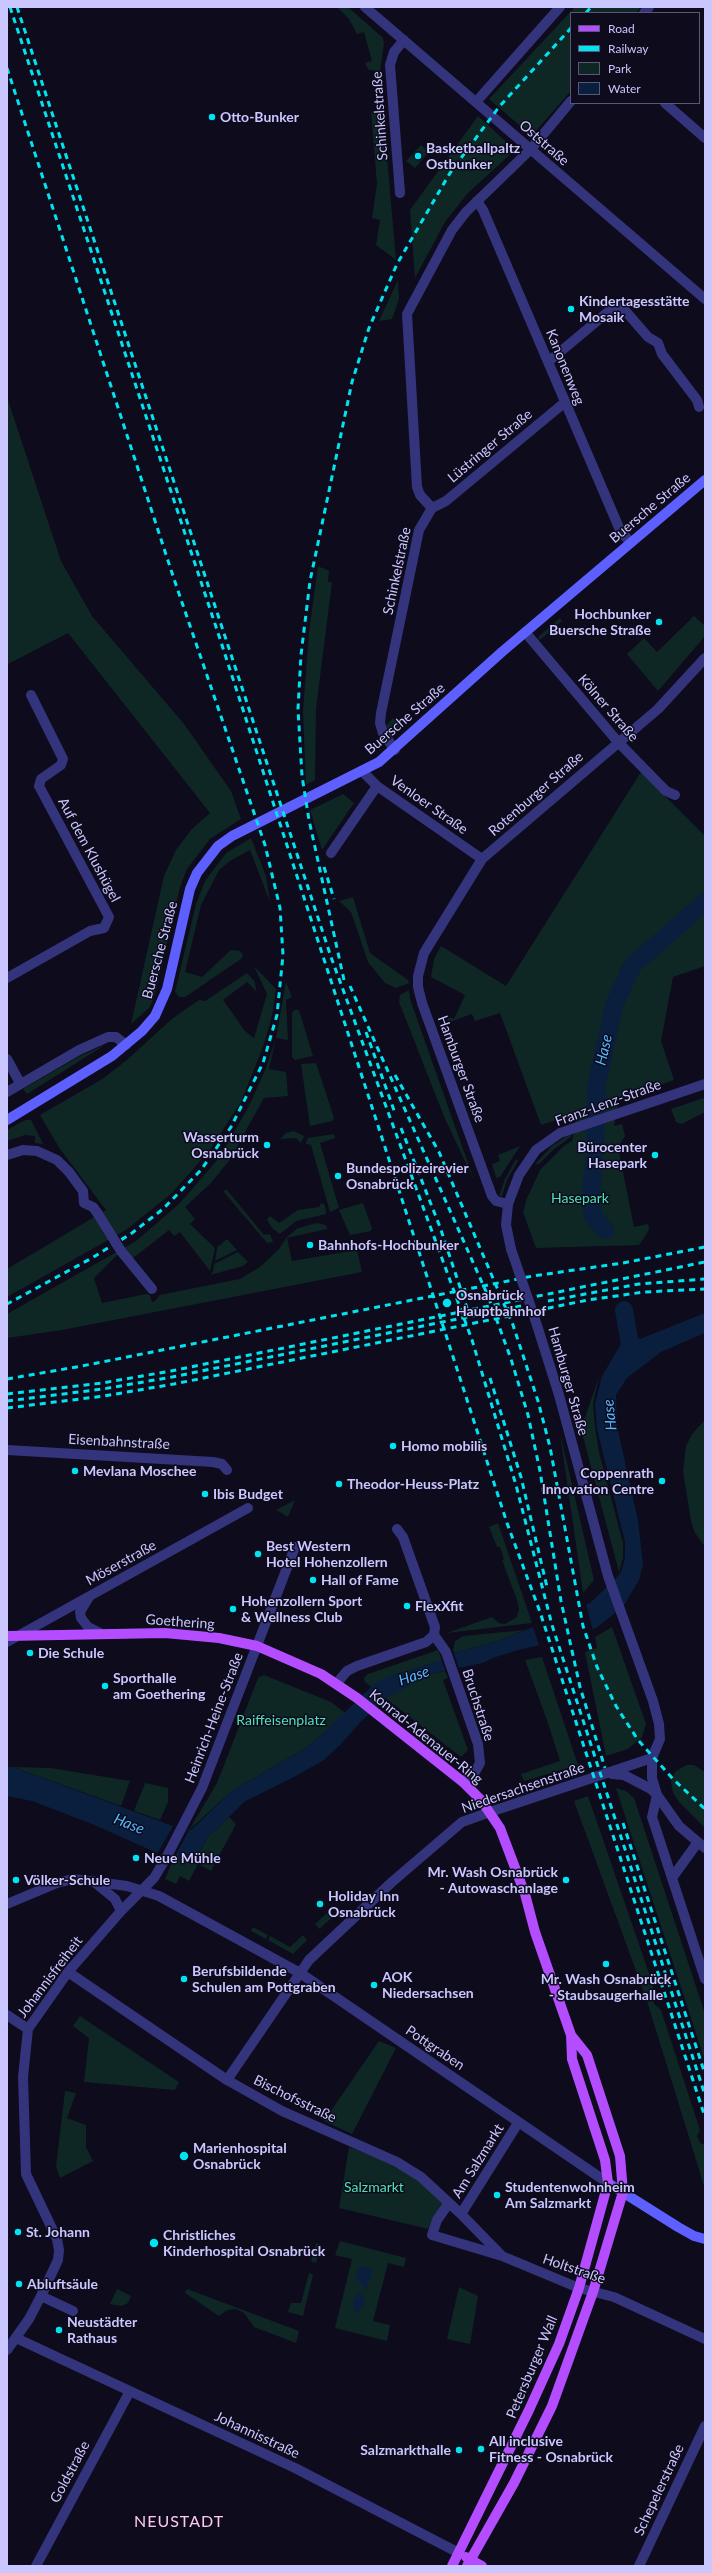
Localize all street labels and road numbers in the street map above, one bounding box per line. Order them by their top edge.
street label: Schinkelstraße [369,71,391,161]
street label: Oststraße [516,117,572,169]
street label: Kanonenweg [542,327,588,407]
street label: Lüstringer Straße [444,406,536,486]
street label: Buersche Straße [606,469,694,547]
street label: Schinkelstraße [380,526,414,616]
street label: Kölner Straße [574,671,642,745]
street label: Buersche Straße [362,680,448,758]
street label: Rotenburger Straße [485,748,587,840]
street label: Venloer Straße [387,772,471,838]
street label: Auf dem Klushügel [54,795,124,905]
street label: Buersche Straße [139,899,181,1001]
street label: Hamburger Straße [434,1013,488,1125]
street label: Franz-Lenz-Straße [553,1076,663,1130]
street label: Hamburger Straße [544,1325,592,1437]
street label: Eisenbahnstraße [68,1431,170,1453]
street label: Möserstraße [83,1537,159,1589]
street label: Goethering [145,1611,215,1633]
street label: Heinrich-Heine-Straße [181,1650,247,1786]
street label: Bruchstraße [458,1667,498,1743]
street label: Konrad-Adenauer-Ring [366,1686,486,1788]
street label: Niedersachsenstraße [459,1759,587,1817]
street label: Johannisfreiheit [14,1933,86,2021]
street label: Pottgraben [402,2022,468,2074]
street label: Bischofsstraße [251,2072,339,2126]
street label: Am Salzmarkt [449,2121,507,2201]
street label: Holtstraße [540,2250,608,2288]
street label: Petersburger Wall [503,2313,561,2421]
street label: Johannisstraße [212,2408,302,2462]
street label: Goldstraße [47,2438,93,2506]
street label: Schepelerstraße [630,2442,688,2538]

